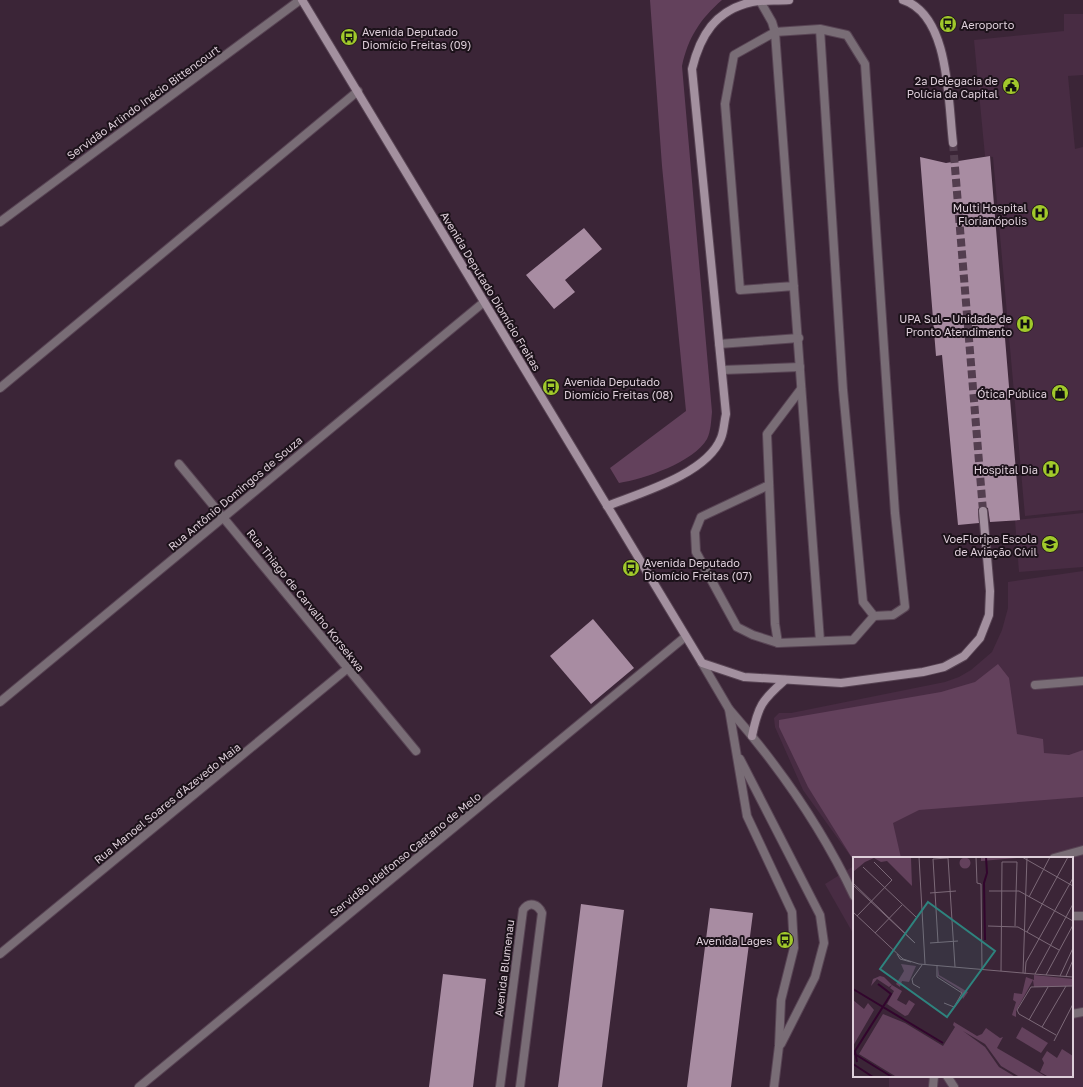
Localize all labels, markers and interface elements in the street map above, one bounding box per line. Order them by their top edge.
bus stop icon: Aeroporto [938,14,958,34]
place label: Aeroporto [961,18,1015,31]
place label: Avenida Deputado Diomício Freitas (09) [362,25,471,51]
bus stop icon: Avenida Deputado Diomício Freitas (09) [339,27,359,47]
street label: Servidão Arlindo Inácio Bittencourt [64,42,222,162]
place label: 2ª Delegacia de Polícia da Capital [907,74,998,100]
public building icon: 2ª Delegacia de Polícia da Capital [1001,76,1021,96]
place label: Multi Hospital Florianópolis [953,201,1027,227]
hospital icon: Multi Hospital Florianópolis [1030,203,1050,223]
street label: Avenida Deputado Diomício Freitas [438,209,544,373]
place label: UPA Sul – Unidade de Pronto Atendimento [899,312,1012,338]
hospital icon: UPA Sul – Unidade de Pronto Atendimento [1015,314,1035,334]
place label: Avenida Deputado Diomício Freitas (08) [564,375,673,401]
bus stop icon: Avenida Deputado Diomício Freitas (08) [541,377,561,397]
shop icon: Ótica Pública [1050,383,1070,403]
place label: Ótica Pública [977,387,1047,400]
street label: Rua Antônio Domingos de Souza [165,433,305,553]
hospital icon: Hospital Dia [1041,459,1061,479]
place label: Hospital Dia [974,463,1038,476]
street label: Rua Thiago de Carvalho Korsekwa [245,526,367,674]
place label: VoeFloripa Escola de Aviação Cívil [943,532,1037,558]
school or university icon: VoeFloripa Escola de Aviação Cívil [1040,534,1060,554]
place label: Avenida Deputado Diomício Freitas (07) [644,556,752,582]
bus stop icon: Avenida Deputado Diomício Freitas (07) [621,558,641,578]
street label: Rua Manoel Soares d'Azevedo Maia [91,740,243,866]
street label: Servidão Idelfonso Caetano de Melo [327,789,483,919]
inset map [853,857,1073,1077]
street label: Avenida Blumenau [492,919,516,1017]
bus stop icon: Avenida Lages [775,930,795,950]
place label: Avenida Lages [696,934,772,947]

